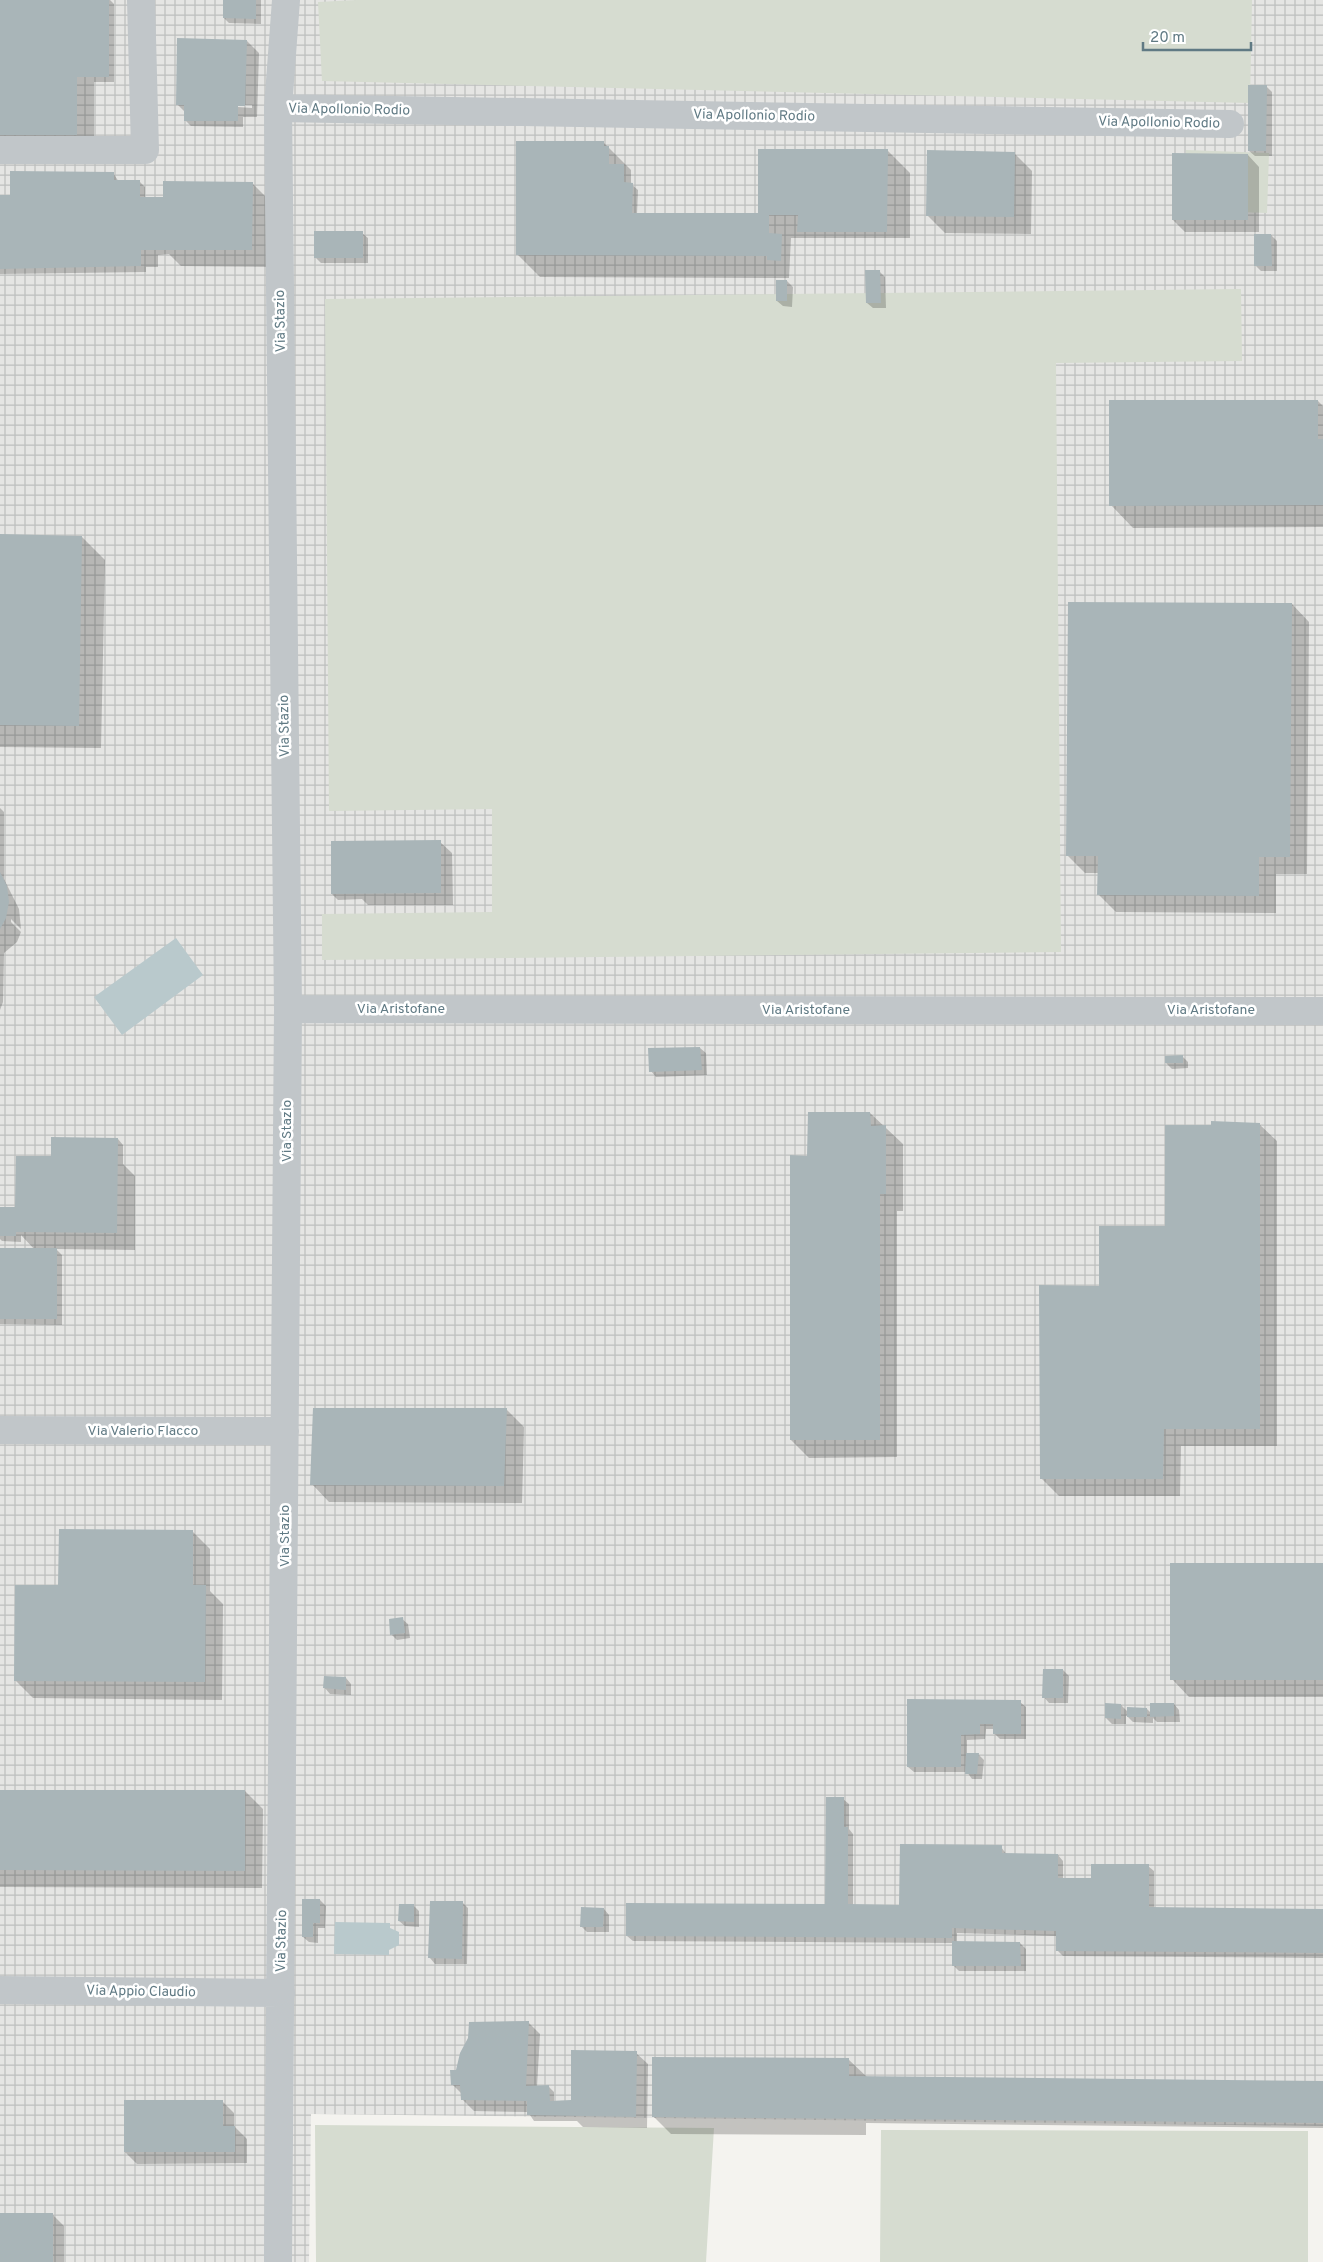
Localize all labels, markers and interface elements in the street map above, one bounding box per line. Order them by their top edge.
scale bar [1143,20,1250,52]
text: 20 m [1150,29,1185,48]
street label: Via Apollonio Rodio [288,100,410,120]
street label: Via Apollonio Rodio [693,106,815,126]
street label: Via Apollonio Rodio [1098,113,1220,133]
street label: Via Stazio [272,289,290,352]
street label: Via Stazio [276,694,294,757]
street label: Via Aristofane [357,1001,445,1018]
street label: Via Aristofane [762,1002,850,1019]
street label: Via Aristofane [1167,1002,1255,1019]
street label: Via Stazio [279,1100,296,1162]
street label: Via Valerio Flacco [88,1423,199,1440]
street label: Via Stazio [277,1505,294,1567]
street label: Via Stazio [273,1909,291,1972]
street label: Via Appio Claudio [86,1983,196,2001]

